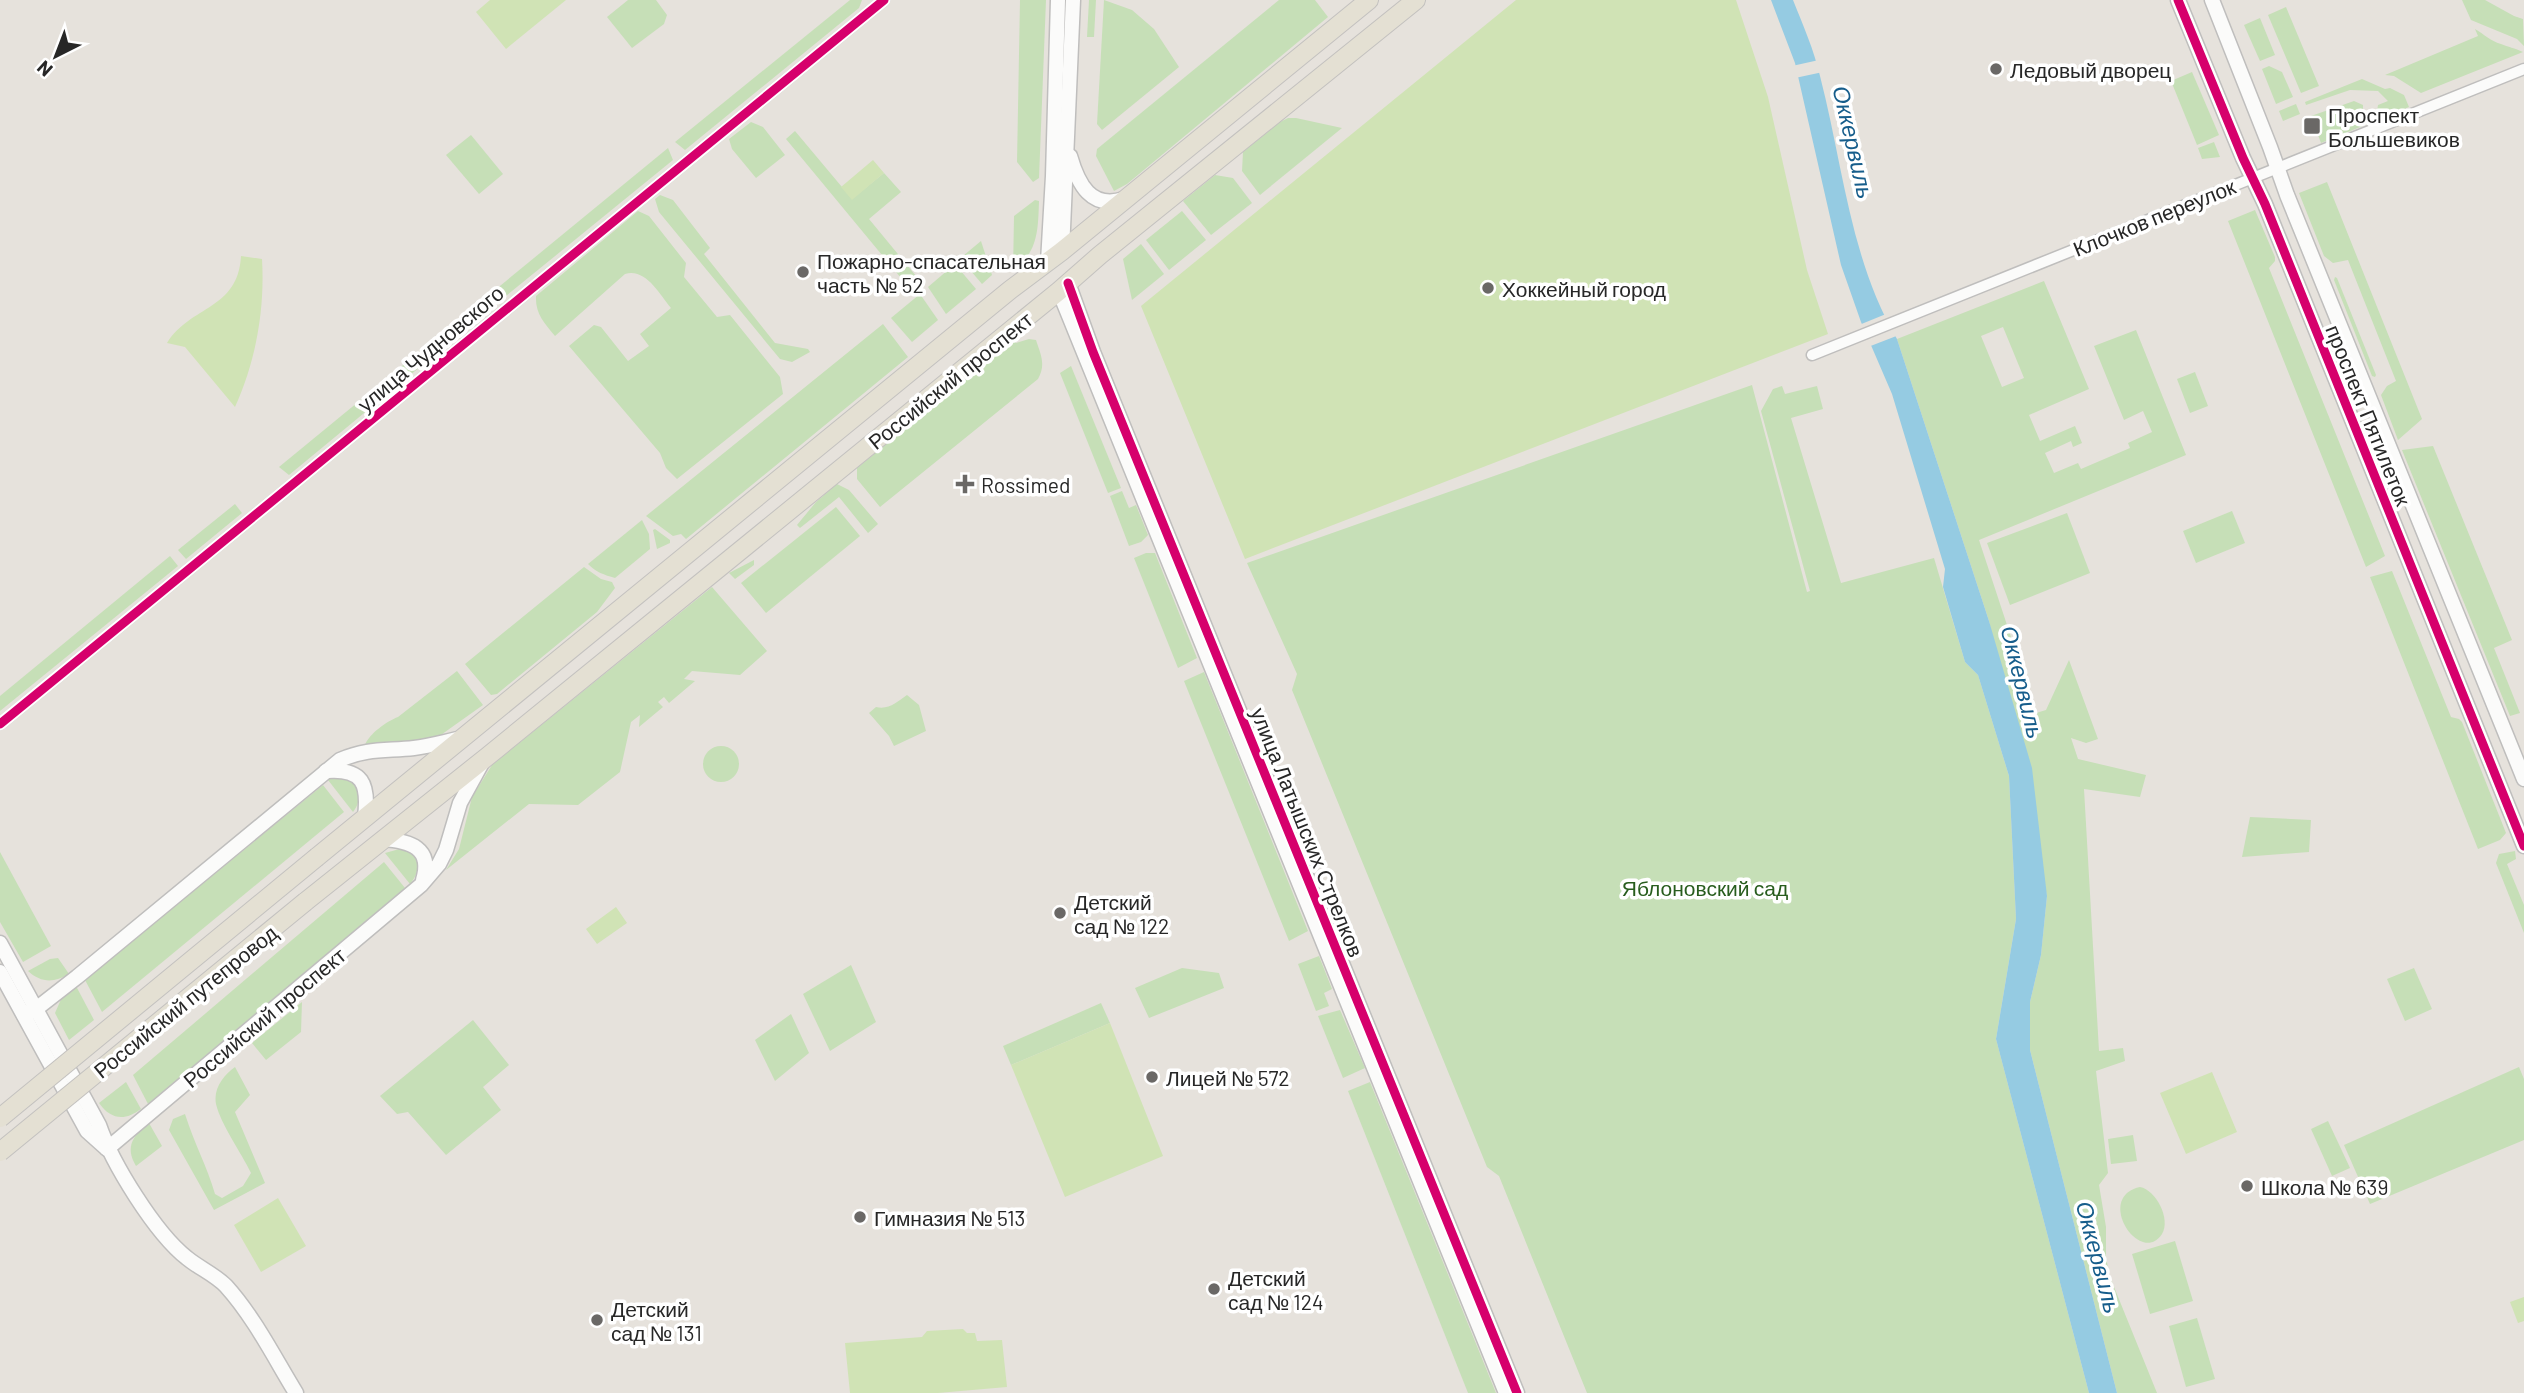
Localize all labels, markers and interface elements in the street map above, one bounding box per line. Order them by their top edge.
north arrow [21,21,91,91]
text: N [32,56,57,82]
place label: Ледовый дворец [2010,57,2171,82]
marker: Ледовый дворец [1988,61,2004,77]
water label: Оккервиль [1827,83,1881,201]
place label: Проспект Большевиков [2328,102,2460,151]
marker: Проспект Большевиков [2302,116,2322,136]
street label: Клочков переулок [2069,173,2240,261]
place label: Пожарно-спасательная часть № 52 [817,248,1046,297]
marker: Пожарно-спасательная часть № 52 [795,264,811,280]
place label: Хоккейный город [1502,276,1666,301]
street label: улица Чудновского [352,280,508,416]
marker: Хоккейный город [1480,280,1496,296]
street label: Российский проспект [863,306,1037,454]
street label: проспект Пятилеток [2321,321,2417,510]
place label: Rossimed [981,472,1070,497]
marker: Rossimed [955,474,975,494]
water label: Оккервиль [1995,623,2051,741]
street label: улица Латышских Стрелков [1246,704,1370,960]
park label: Яблоновский сад [1622,875,1788,900]
place label: Детский сад № 122 [1074,889,1169,938]
marker: Детский сад № 122 [1052,905,1068,921]
street label: Российский путепровод [88,919,282,1083]
street label: Российский проспект [178,942,350,1092]
place label: Лицей № 572 [1166,1065,1290,1090]
marker: Лицей № 572 [1144,1069,1160,1085]
place label: Школа № 639 [2261,1174,2388,1199]
marker: Школа № 639 [2239,1178,2255,1194]
water label: Оккервиль [2071,1198,2127,1316]
place label: Гимназия № 513 [874,1205,1025,1230]
marker: Гимназия № 513 [852,1209,868,1225]
place label: Детский сад № 124 [1228,1265,1324,1314]
marker: Детский сад № 124 [1206,1281,1222,1297]
place label: Детский сад № 131 [611,1296,702,1345]
marker: Детский сад № 131 [589,1312,605,1328]

